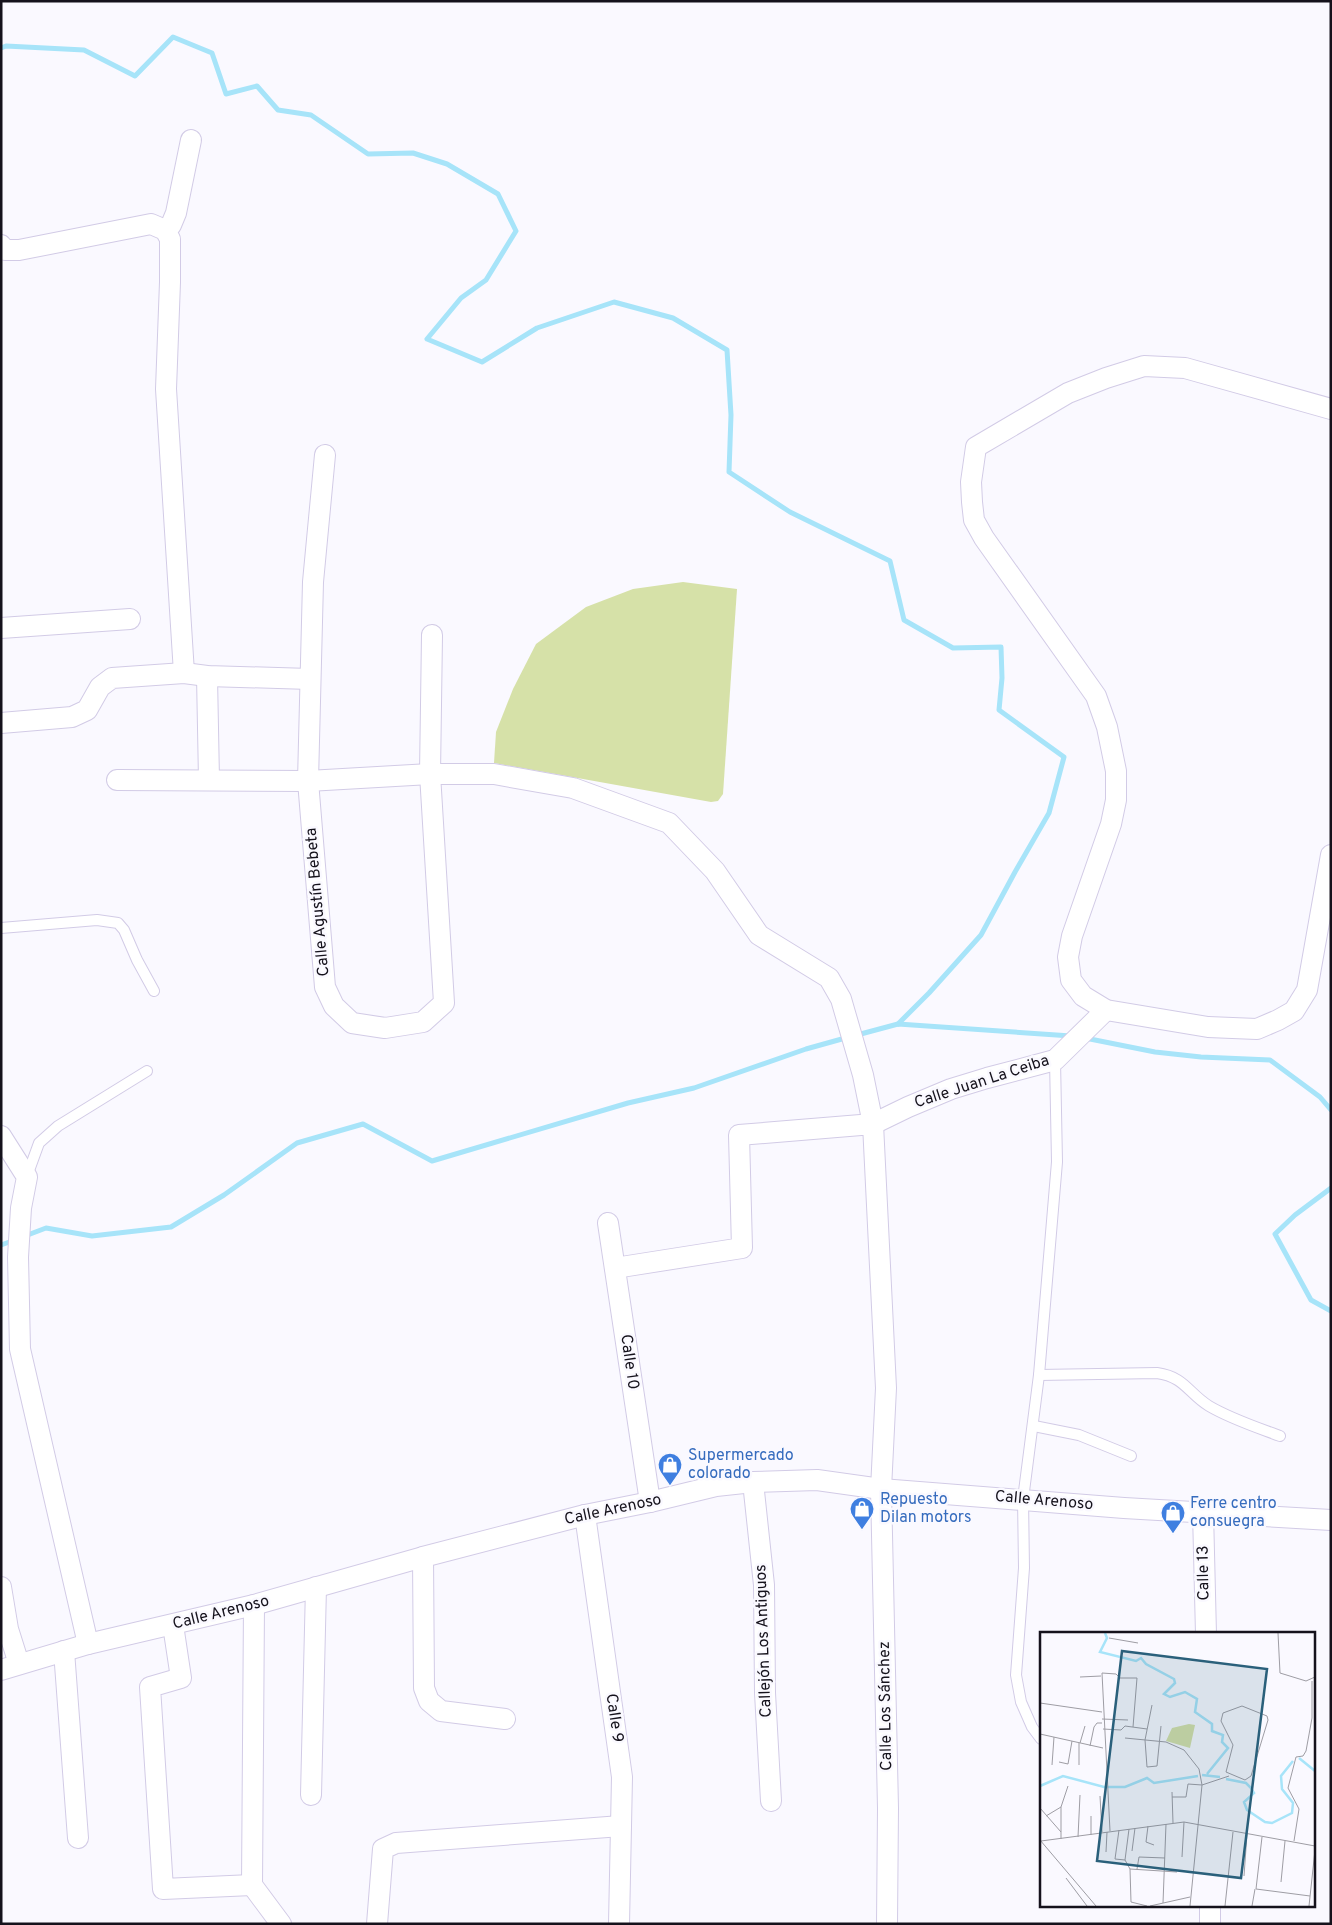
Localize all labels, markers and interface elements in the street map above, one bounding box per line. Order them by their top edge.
street label: Calle Agustín Bebeta [302,827,334,977]
street label: Calle Juan La Ceiba [912,1051,1052,1113]
street label: Calle 10 [615,1333,643,1391]
place label: Supermercado colorado [688,1446,794,1484]
shop icon: Supermercado colorado [657,1452,683,1486]
street label: Calle Arenoso [994,1487,1094,1515]
street label: Calle Arenoso [563,1490,663,1530]
place label: Repuesto Dilan motors [880,1490,971,1528]
place label: Ferre centro consuegra [1190,1494,1277,1532]
shop icon: Repuesto Dilan motors [849,1496,875,1530]
shop icon: Ferre centro consuegra [1160,1500,1186,1534]
street label: Calle 13 [1194,1545,1214,1601]
street label: Callejón Los Antiguos [751,1564,777,1718]
street label: Calle Arenoso [171,1591,271,1635]
inset map [1040,1632,1314,1908]
street label: Calle Los Sánchez [875,1641,897,1771]
street label: Calle 9 [601,1692,627,1744]

